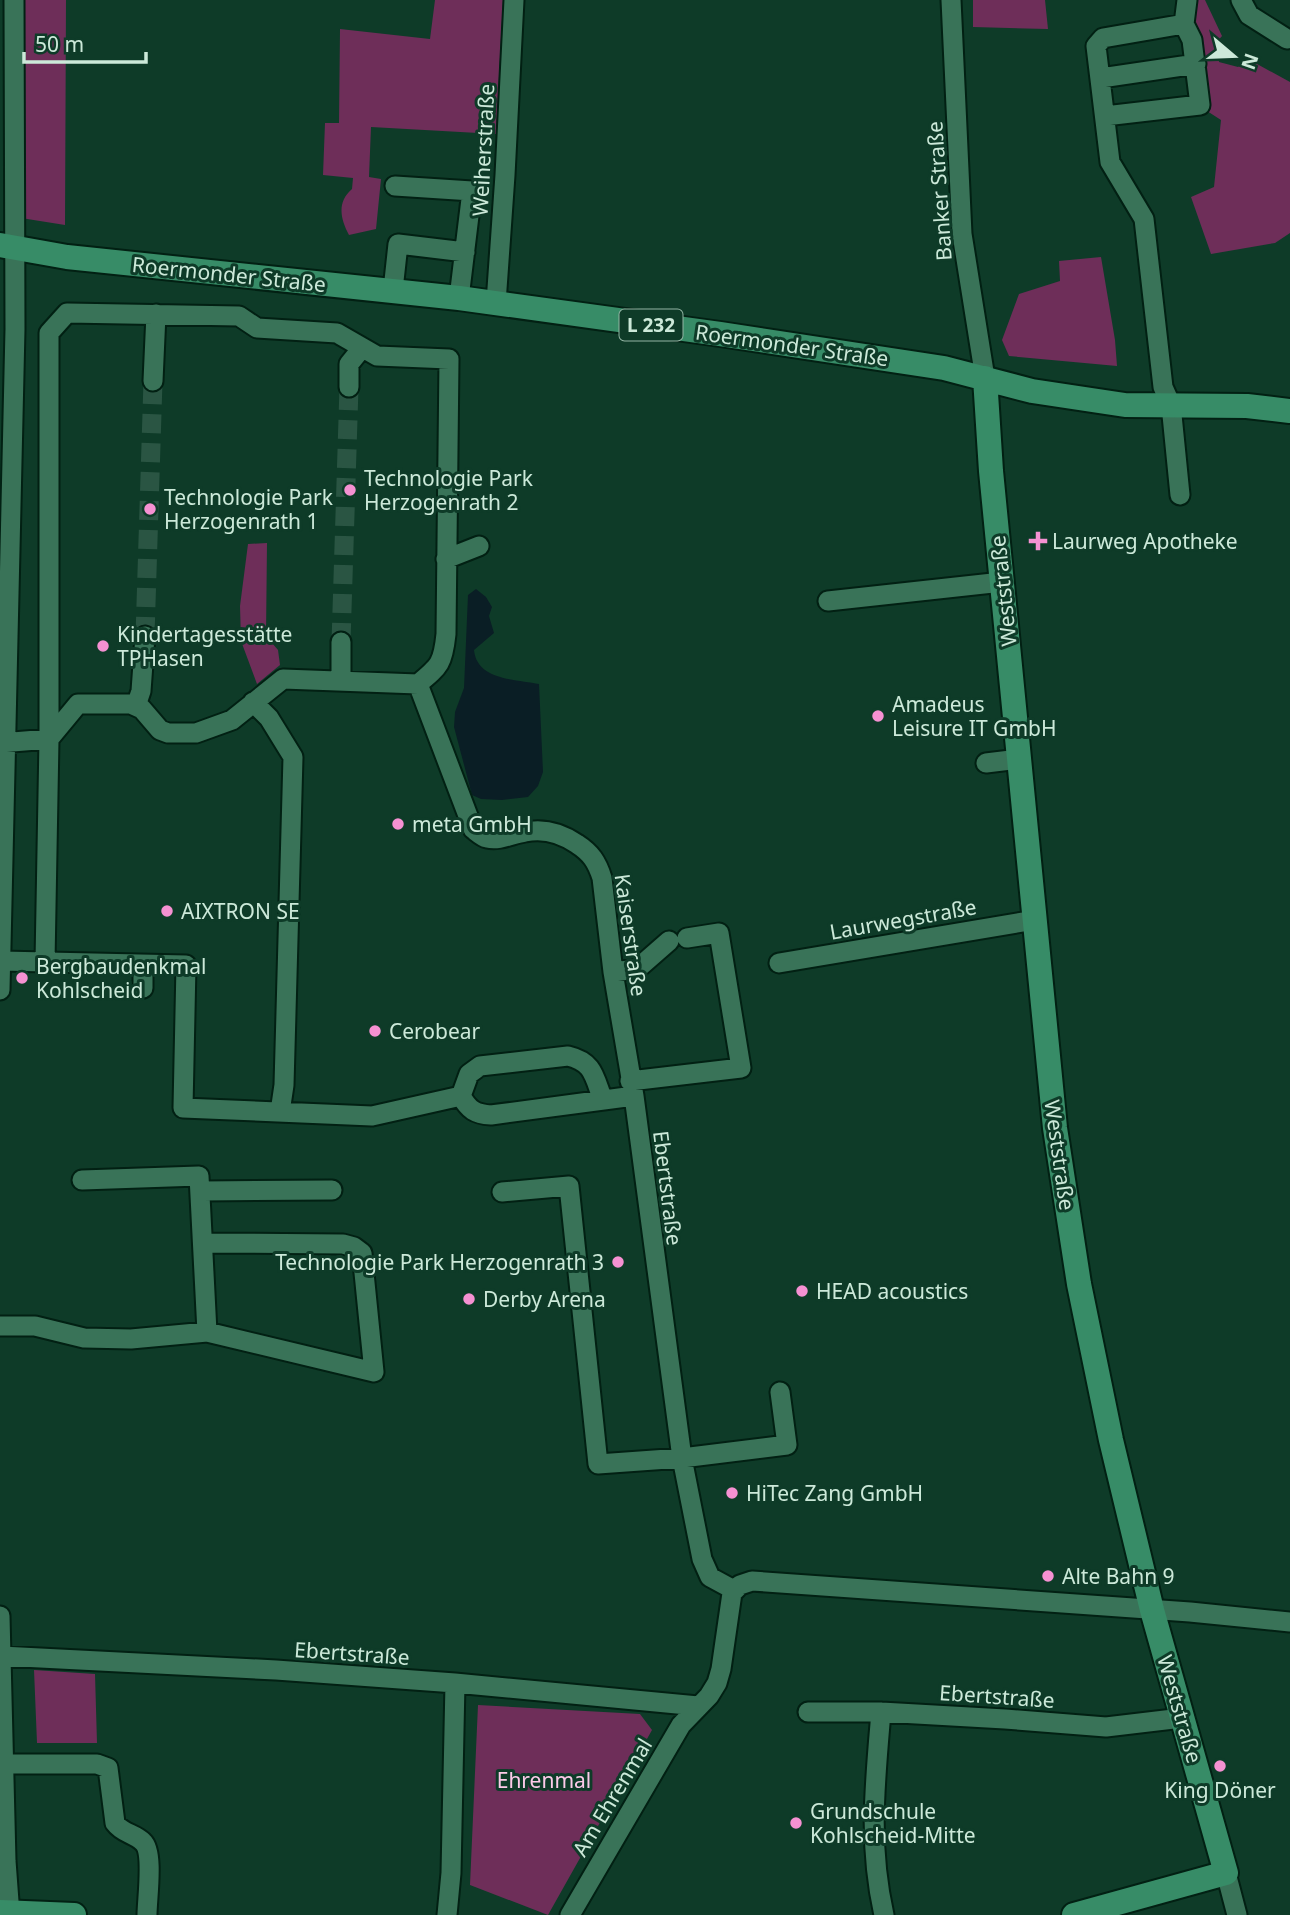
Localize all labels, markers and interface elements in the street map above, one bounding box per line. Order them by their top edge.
scale bar [24,21,147,65]
north arrow [1199,21,1269,91]
text: 50 m [35,30,84,58]
text: N [1235,50,1265,73]
street label: Weiherstraße [466,83,500,217]
street label: Banker Straße [920,120,958,262]
street label: Roermonder Straße [131,250,327,298]
road number: L 232 [620,310,682,340]
street label: Roermonder Straße [694,318,890,372]
place label: Technologie Park Herzogenrath 2 [364,464,534,516]
marker: Technologie Park Herzogenrath 2 [342,482,358,498]
place label: Technologie Park Herzogenrath 1 [164,483,334,535]
marker: Technologie Park Herzogenrath 1 [142,501,158,517]
place label: Laurweg Apotheke [1052,527,1238,555]
marker: Laurweg Apotheke [1030,533,1046,549]
street label: Weststraße [983,534,1023,648]
place label: Kindertagesstätte TPHasen [117,620,292,672]
marker: Kindertagesstätte TPHasen [95,638,111,654]
place label: Amadeus Leisure IT GmbH [892,690,1057,742]
marker: Amadeus Leisure IT GmbH [870,708,886,724]
place label: meta GmbH [412,810,532,838]
marker: meta GmbH [390,816,406,832]
street label: Kaiserstraße [609,872,653,998]
street label: Laurwegstraße [827,892,979,946]
place label: AIXTRON SE [181,897,300,925]
marker: AIXTRON SE [159,903,175,919]
place label: Bergbaudenkmal Kohlscheid [36,952,206,1004]
marker: Bergbaudenkmal Kohlscheid [14,970,30,986]
place label: Cerobear [389,1017,481,1045]
marker: Cerobear [367,1023,383,1039]
street label: Weststraße [1038,1098,1082,1212]
street label: Ebertstraße [647,1129,689,1247]
place label: Technologie Park Herzogenrath 3 [275,1248,604,1276]
marker: Technologie Park Herzogenrath 3 [610,1254,626,1270]
place label: HEAD acoustics [816,1277,968,1305]
marker: HEAD acoustics [794,1283,810,1299]
place label: Derby Arena [483,1285,606,1313]
marker: Derby Arena [461,1291,477,1307]
place label: HiTec Zang GmbH [746,1479,923,1507]
marker: HiTec Zang GmbH [724,1485,740,1501]
place label: Alte Bahn 9 [1062,1562,1175,1590]
marker: Alte Bahn 9 [1040,1568,1056,1584]
street label: Ebertstraße [293,1635,411,1671]
street label: Weststraße [1151,1652,1209,1766]
street label: Ebertstraße [938,1678,1056,1714]
street label: Am Ehrenmal [566,1733,658,1861]
marker: King Döner [1212,1758,1228,1774]
park label: Ehrenmal [497,1766,591,1794]
place label: King Döner [1164,1776,1276,1804]
place label: Grundschule Kohlscheid-Mitte [810,1797,976,1849]
marker: Grundschule Kohlscheid-Mitte [788,1815,804,1831]

